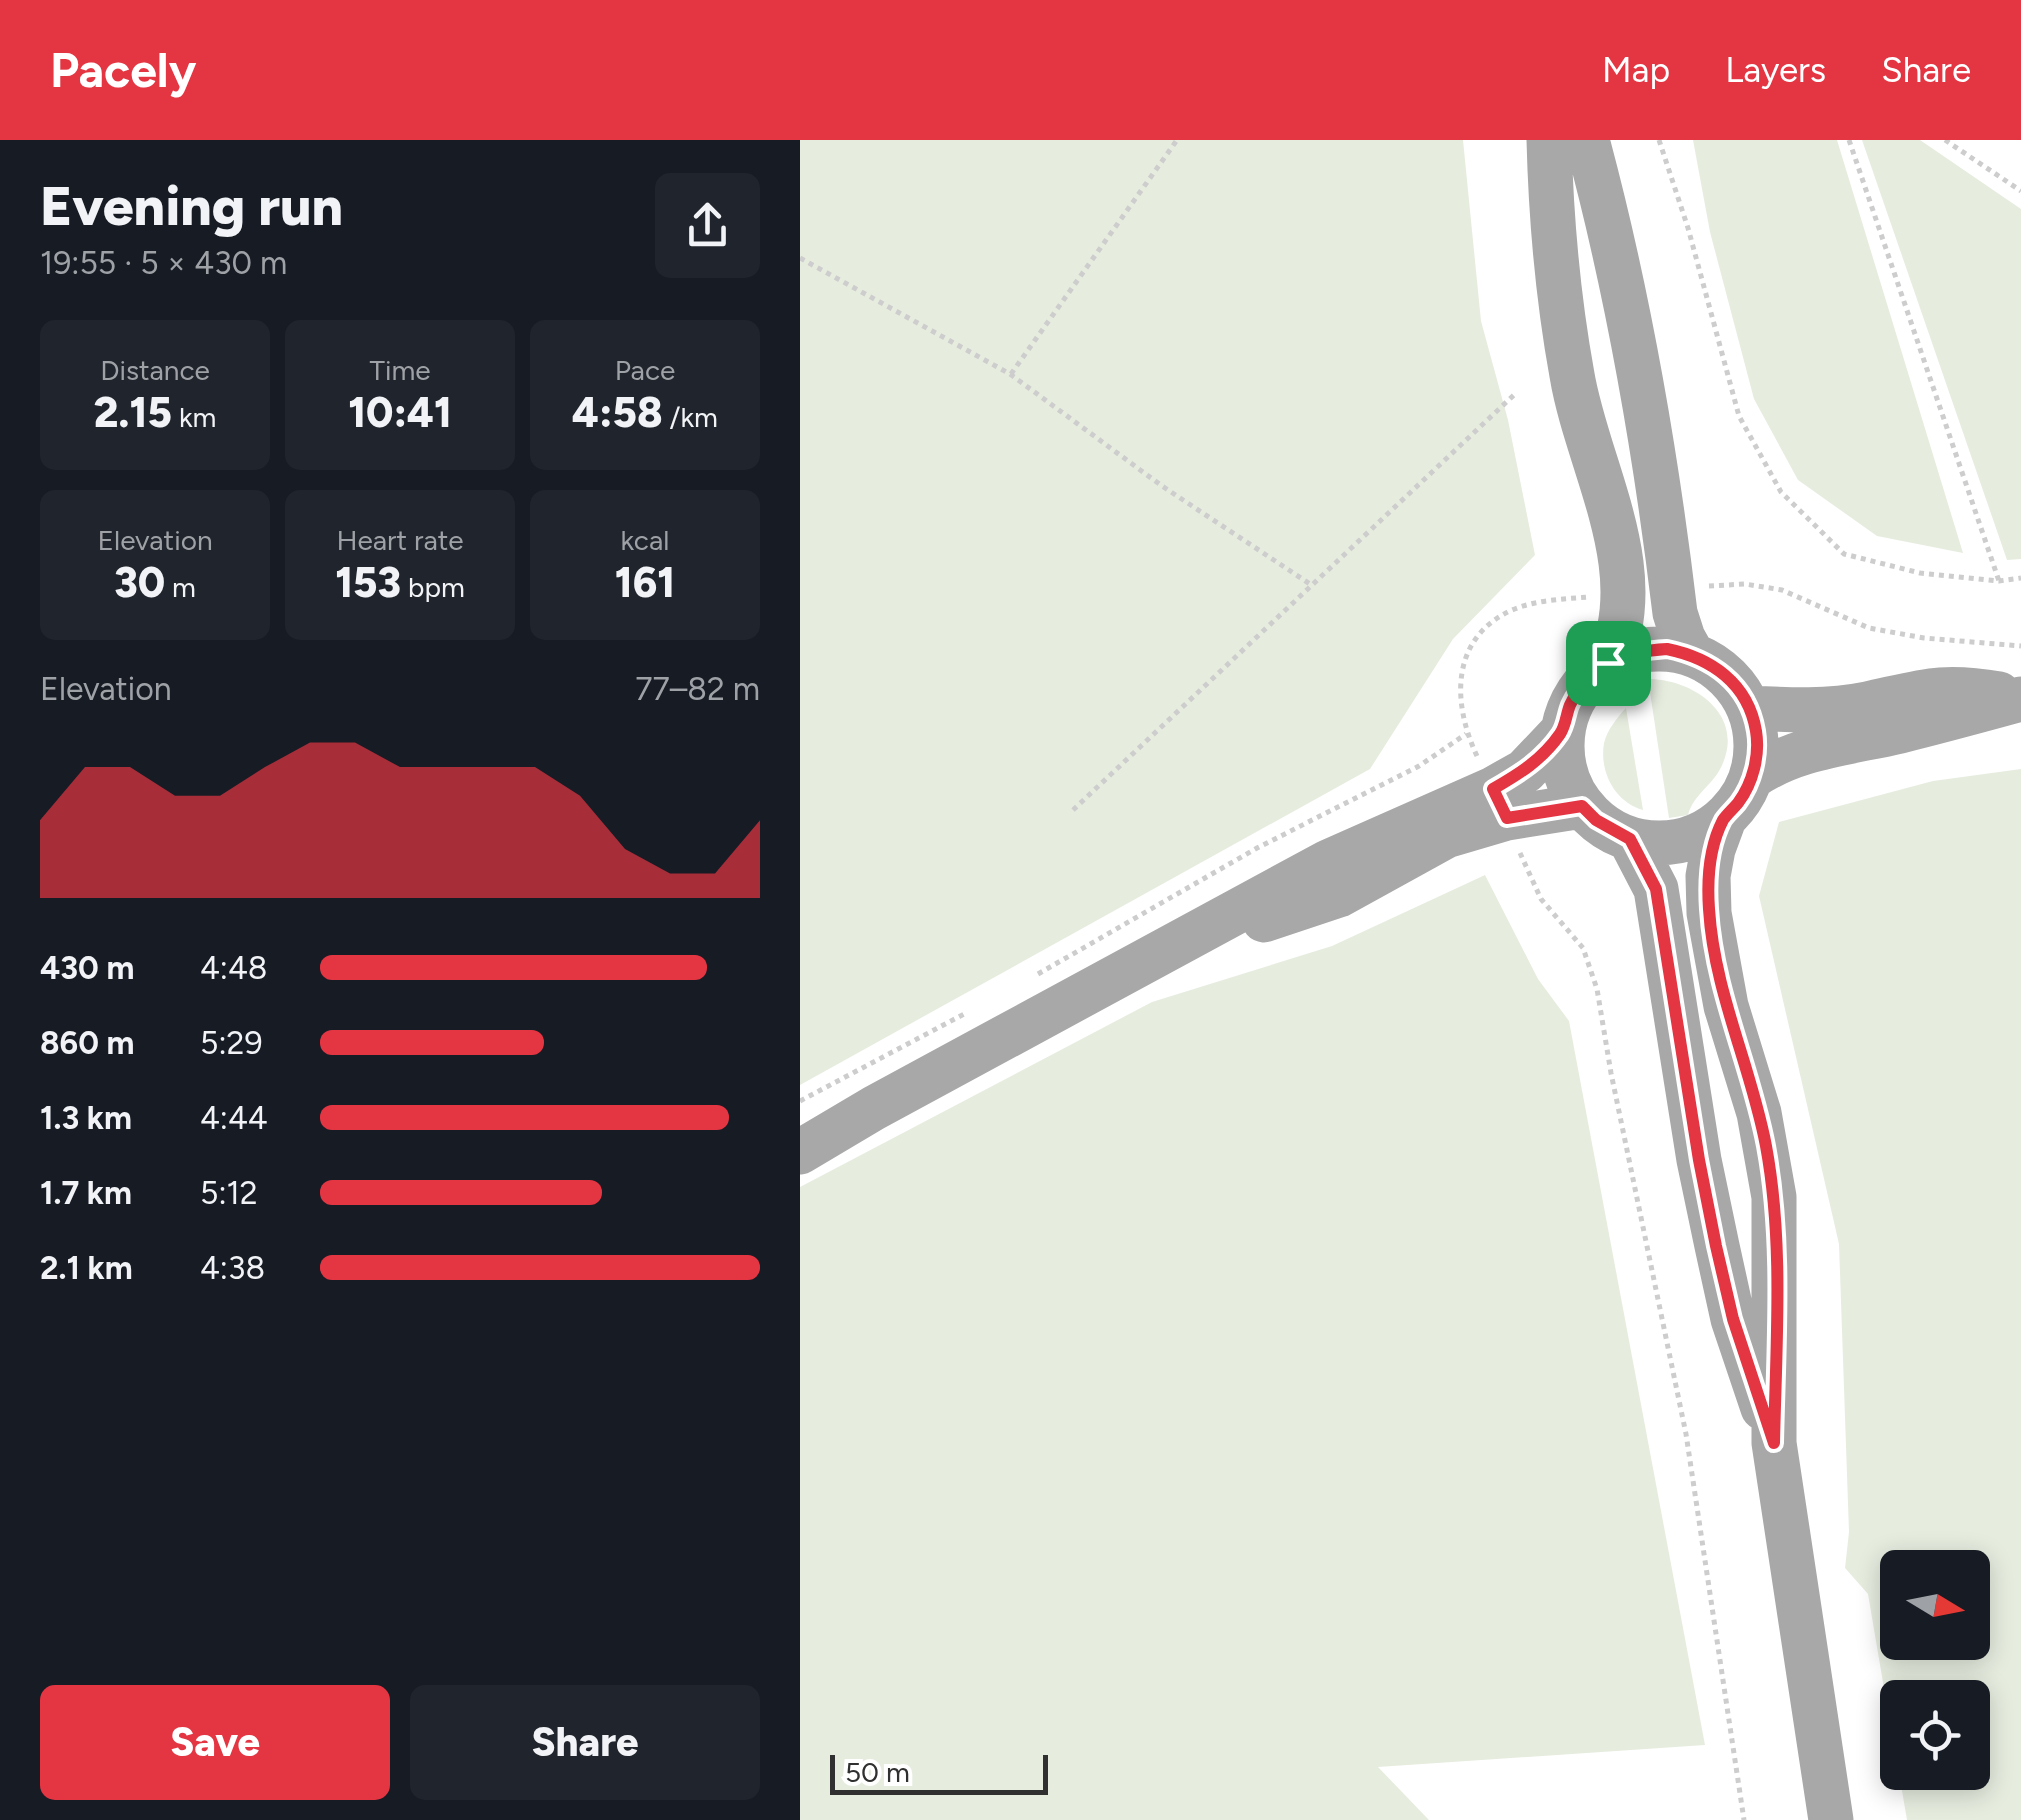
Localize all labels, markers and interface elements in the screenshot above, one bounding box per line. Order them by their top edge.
text: Pacely [50,41,196,99]
text: Map [1602,49,1670,91]
text: Layers [1725,49,1826,91]
text: Share [1881,49,1971,91]
text: Evening run [40,173,343,239]
button: share [655,173,760,278]
text: 19:55 · 5 × 430 m [40,244,287,282]
text: Distance [100,353,210,387]
text: Time [369,353,431,387]
text: Pace [615,353,675,387]
text: 2.15 [94,387,172,438]
text: 10:41 [348,387,452,438]
text: 4:58 [572,387,663,438]
text: km [172,400,216,434]
text: /km [663,400,718,434]
text: Elevation [97,523,213,557]
text: Heart rate [336,523,464,557]
text: kcal [621,523,669,557]
text: 30 [114,557,165,608]
text: 153 [335,557,401,608]
text: 161 [615,557,675,608]
text: m [165,570,196,604]
text: bpm [401,570,465,604]
pin [1566,621,1651,706]
icon: arrive [1581,636,1636,691]
text: Elevation [40,670,172,708]
text: 77–82 m [635,670,760,708]
text: 430 m [40,949,134,987]
text: 4:48 [200,949,268,987]
text: 860 m [40,1024,134,1062]
text: 5:29 [200,1024,263,1062]
text: 1.3 km [40,1099,132,1137]
text: 4:44 [200,1099,268,1137]
text: 1.7 km [40,1174,132,1212]
text: 5:12 [200,1174,258,1212]
text: 2.1 km [40,1249,133,1287]
text: 4:38 [200,1249,265,1287]
north arrow [1880,1550,1990,1660]
map controls [1880,1550,1990,1790]
button: locate [1880,1680,1990,1790]
button: Save [40,1685,390,1800]
button: Share [410,1685,760,1800]
scale bar [830,1750,1048,1794]
text: 50 m [845,1755,910,1789]

